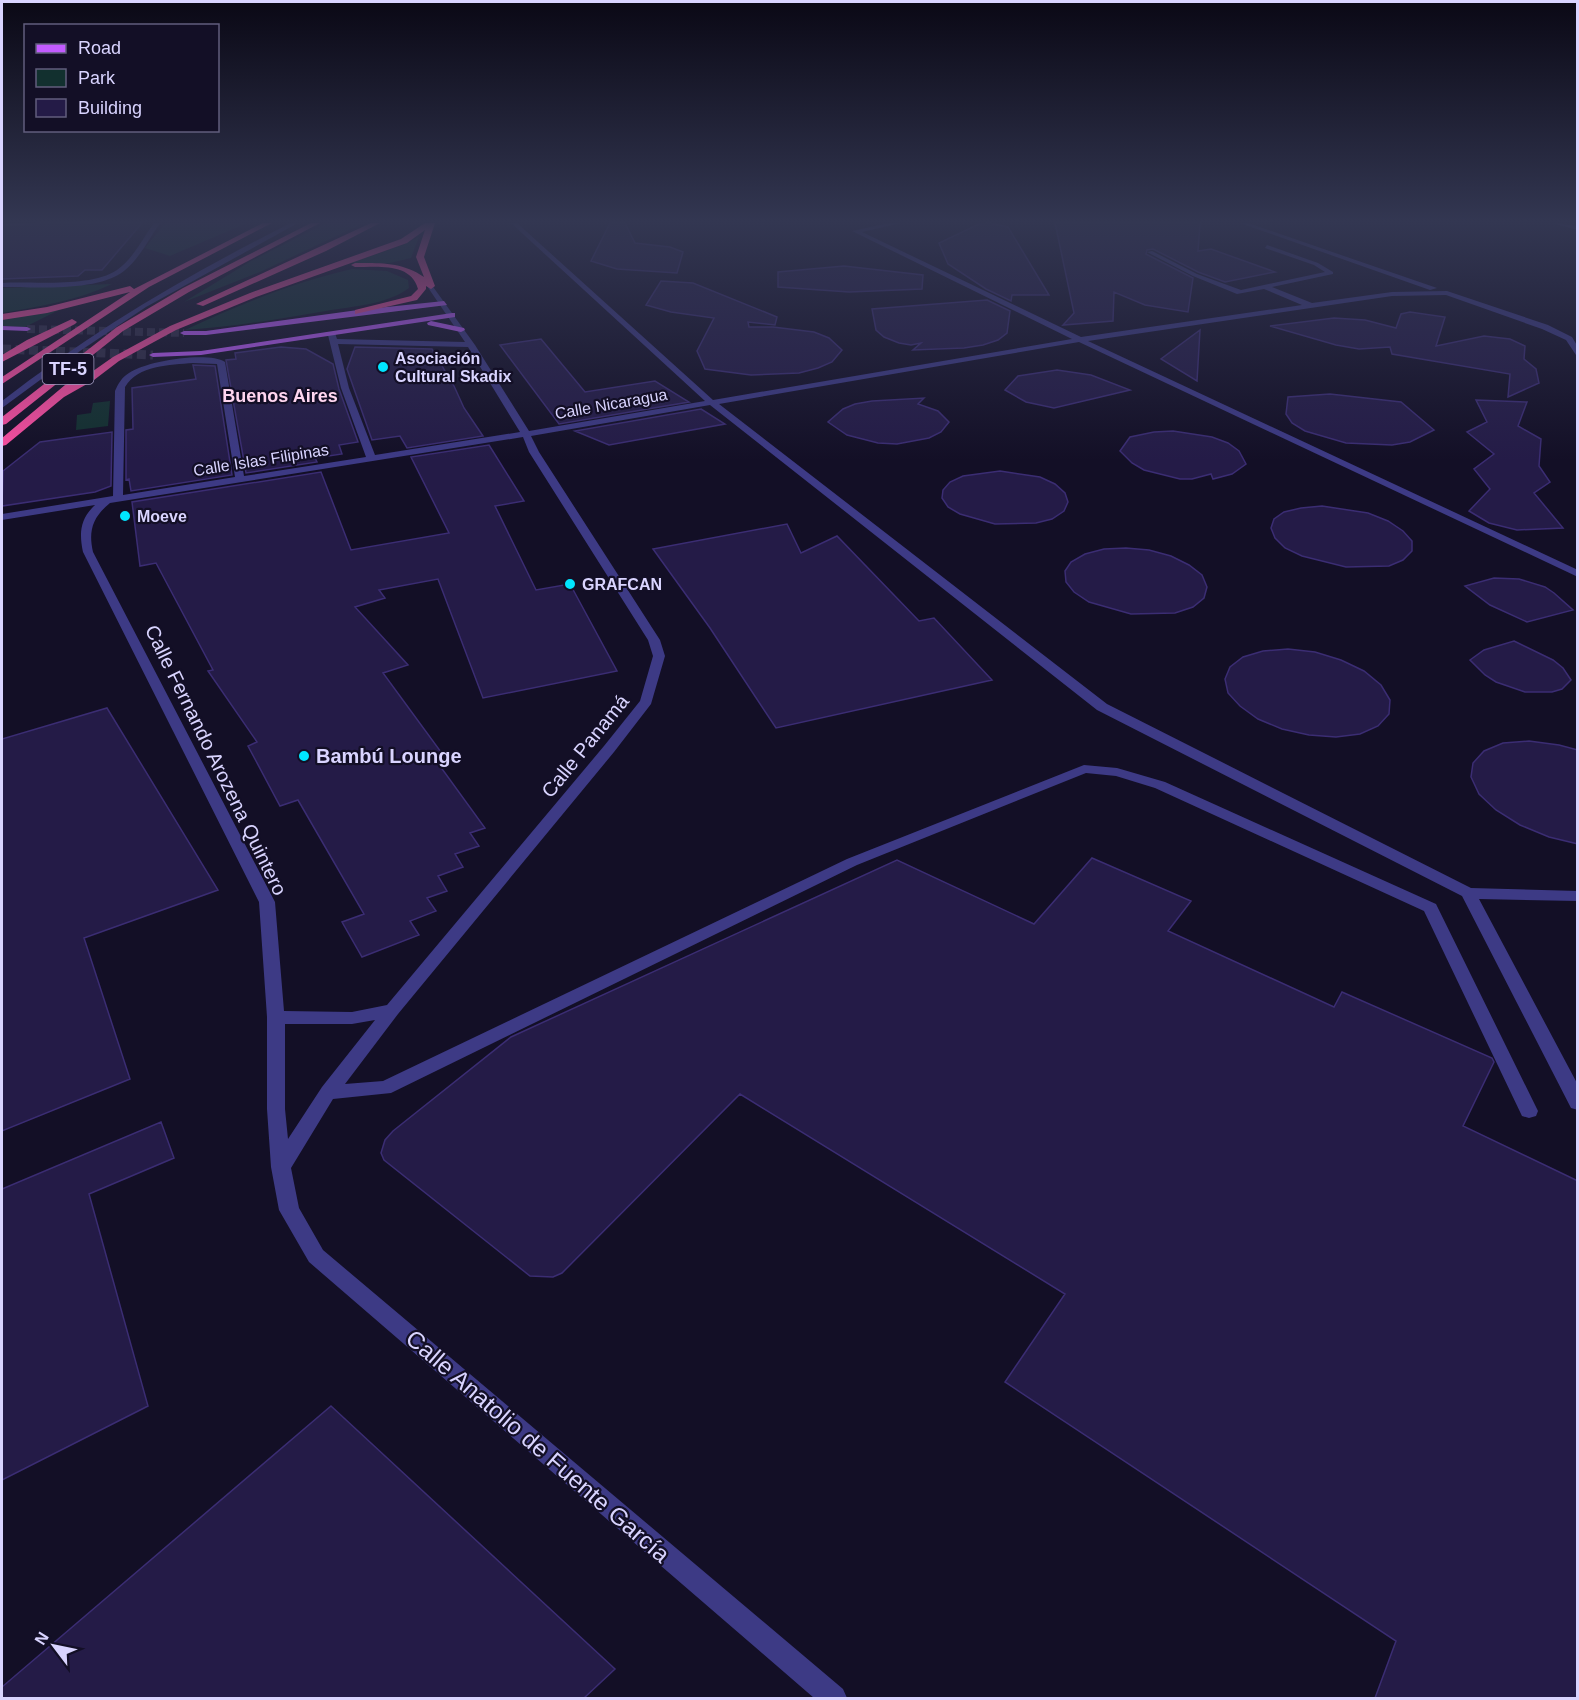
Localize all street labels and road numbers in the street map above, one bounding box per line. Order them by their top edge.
road number: TF-5 [42,354,94,384]
street label: Calle Nicaragua [553,386,669,422]
street label: Calle Islas Filipinas [192,441,330,479]
street label: Calle Fernando Arozena Quintero [141,621,291,899]
street label: Calle Panamá [537,690,634,802]
street label: Calle Anatolio de Fuente García [401,1324,676,1568]

